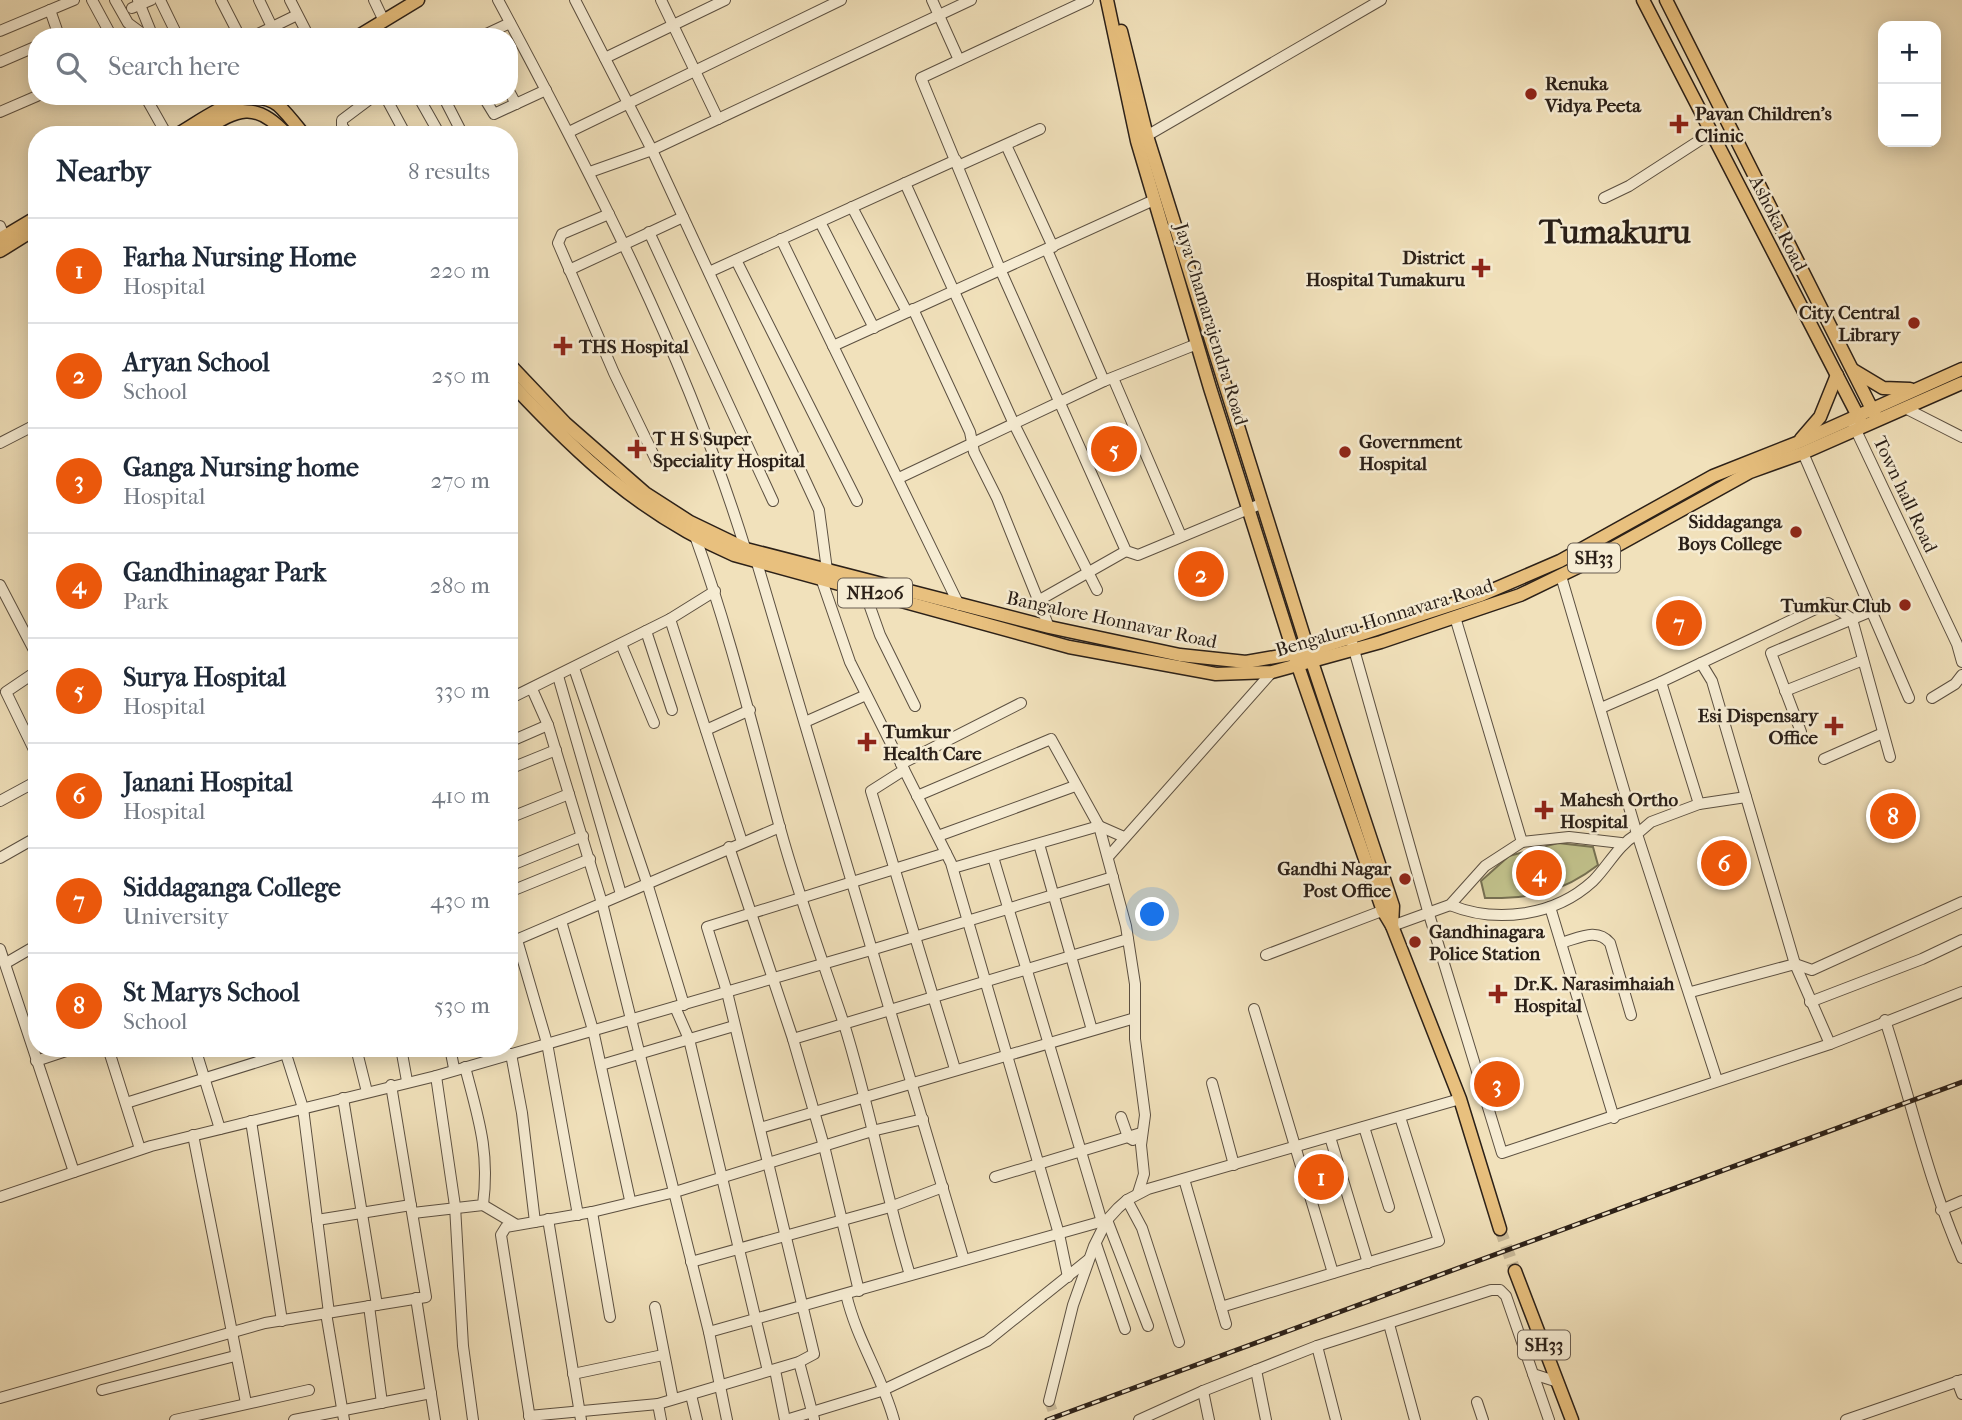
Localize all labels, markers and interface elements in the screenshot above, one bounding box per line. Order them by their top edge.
map controls [1878,21,1941,147]
button: + [1878,21,1941,84]
search box [28,28,518,105]
icon: search [52,48,90,86]
text: Search here [108,51,240,82]
place label: Renuka Vidya Peeta [1544,73,1642,117]
button: − [1878,84,1941,147]
marker: Renuka Vidya Peeta [1523,86,1539,102]
place label: Pavan Children's Clinic [1695,103,1832,147]
marker: Pavan Children's Clinic [1669,114,1689,134]
text: Nearby [56,154,151,189]
text: 8 results [408,158,490,185]
street label: Ashoka Road [1744,171,1812,275]
district label: Tumakuru [1538,213,1691,252]
street label: Jaya Chamarajendra Road [1169,219,1253,429]
text: Farha Nursing Home [123,242,356,273]
place label: District Hospital Tumakuru [1306,247,1465,291]
text: 1 [75,257,83,284]
text: 220 m [430,257,490,284]
marker: District Hospital Tumakuru [1471,258,1491,278]
text: Hospital [123,273,205,300]
place label: City Central Library [1799,302,1901,346]
marker: City Central Library [1906,315,1922,331]
marker: THS Hospital [553,336,573,356]
place label: THS Hospital [578,336,689,358]
text: Aryan School [123,347,270,378]
text: 2 [73,362,85,389]
text: 250 m [432,362,490,389]
text: School [123,378,187,405]
pin: 5 [1091,423,1137,475]
place label: T H S Super Speciality Hospital [652,428,806,472]
place label: Government Hospital [1359,431,1462,475]
street label: Town hall Road [1869,433,1942,557]
marker: T H S Super Speciality Hospital [627,439,647,459]
marker: Government Hospital [1337,444,1353,460]
text: Ganga Nursing home [123,452,359,483]
text: 3 [74,467,84,494]
text: 270 m [430,467,490,494]
text: Hospital [123,483,205,510]
place label: Siddaganga Boys College [1678,511,1783,555]
marker: Siddaganga Boys College [1788,524,1804,540]
road number: SH33 [1568,544,1620,572]
pin: 2 [1178,548,1224,600]
text: Gandhinagar Park [123,557,326,588]
text: 4 [72,572,86,599]
text: 280 m [430,572,490,599]
street label: Bengaluru Honnavara Road [1273,574,1497,662]
road number: NH206 [838,578,912,608]
street label: Bangalore Honnavar Road [1005,587,1220,653]
text: Park [123,588,169,615]
place label: Tumkur Club [1780,595,1891,617]
pin: 7 [1656,597,1702,649]
marker: Tumkur Club [1897,597,1913,613]
text: Surya Hospital [123,662,286,693]
text: 5 [74,677,84,704]
text: 330 m [434,677,490,704]
text: Hospital [123,693,205,720]
place label: Esi Dispensary Office [1698,705,1819,749]
marker: Esi Dispensary Office [1824,716,1844,736]
place label: Tumkur Health Care [882,721,982,765]
marker: Tumkur Health Care [857,732,877,752]
text: Janani Hospital [123,767,293,798]
text: 6 [73,782,85,809]
text: 410 m [432,782,490,809]
place label: Mahesh Ortho Hospital [1559,789,1678,833]
pin: 8 [1870,790,1916,842]
text: Hospital [123,798,205,825]
marker: Mahesh Ortho Hospital [1534,800,1554,820]
pin: 6 [1701,837,1747,889]
pin: 4 [1516,847,1562,899]
place label: Gandhi Nagar Post Office [1277,858,1392,902]
marker: Gandhi Nagar Post Office [1397,871,1413,887]
text: Siddaganga College [123,872,341,903]
text: 7 [73,887,85,914]
text: 430 m [430,887,490,914]
your location [1135,897,1169,931]
text: University [123,903,228,930]
place label: Gandhinagara Police Station [1429,921,1546,965]
marker: Gandhinagara Police Station [1407,934,1423,950]
place label: Dr.K. Narasimhaiah Hospital [1514,973,1675,1017]
text: St Marys School [123,977,300,1008]
marker: Dr.K. Narasimhaiah Hospital [1488,984,1508,1004]
text: 8 [73,992,85,1019]
text: 530 m [434,992,490,1019]
text: School [123,1008,187,1035]
pin: 3 [1474,1058,1520,1110]
pin: 1 [1298,1151,1344,1203]
road number: SH33 [1518,1330,1570,1360]

